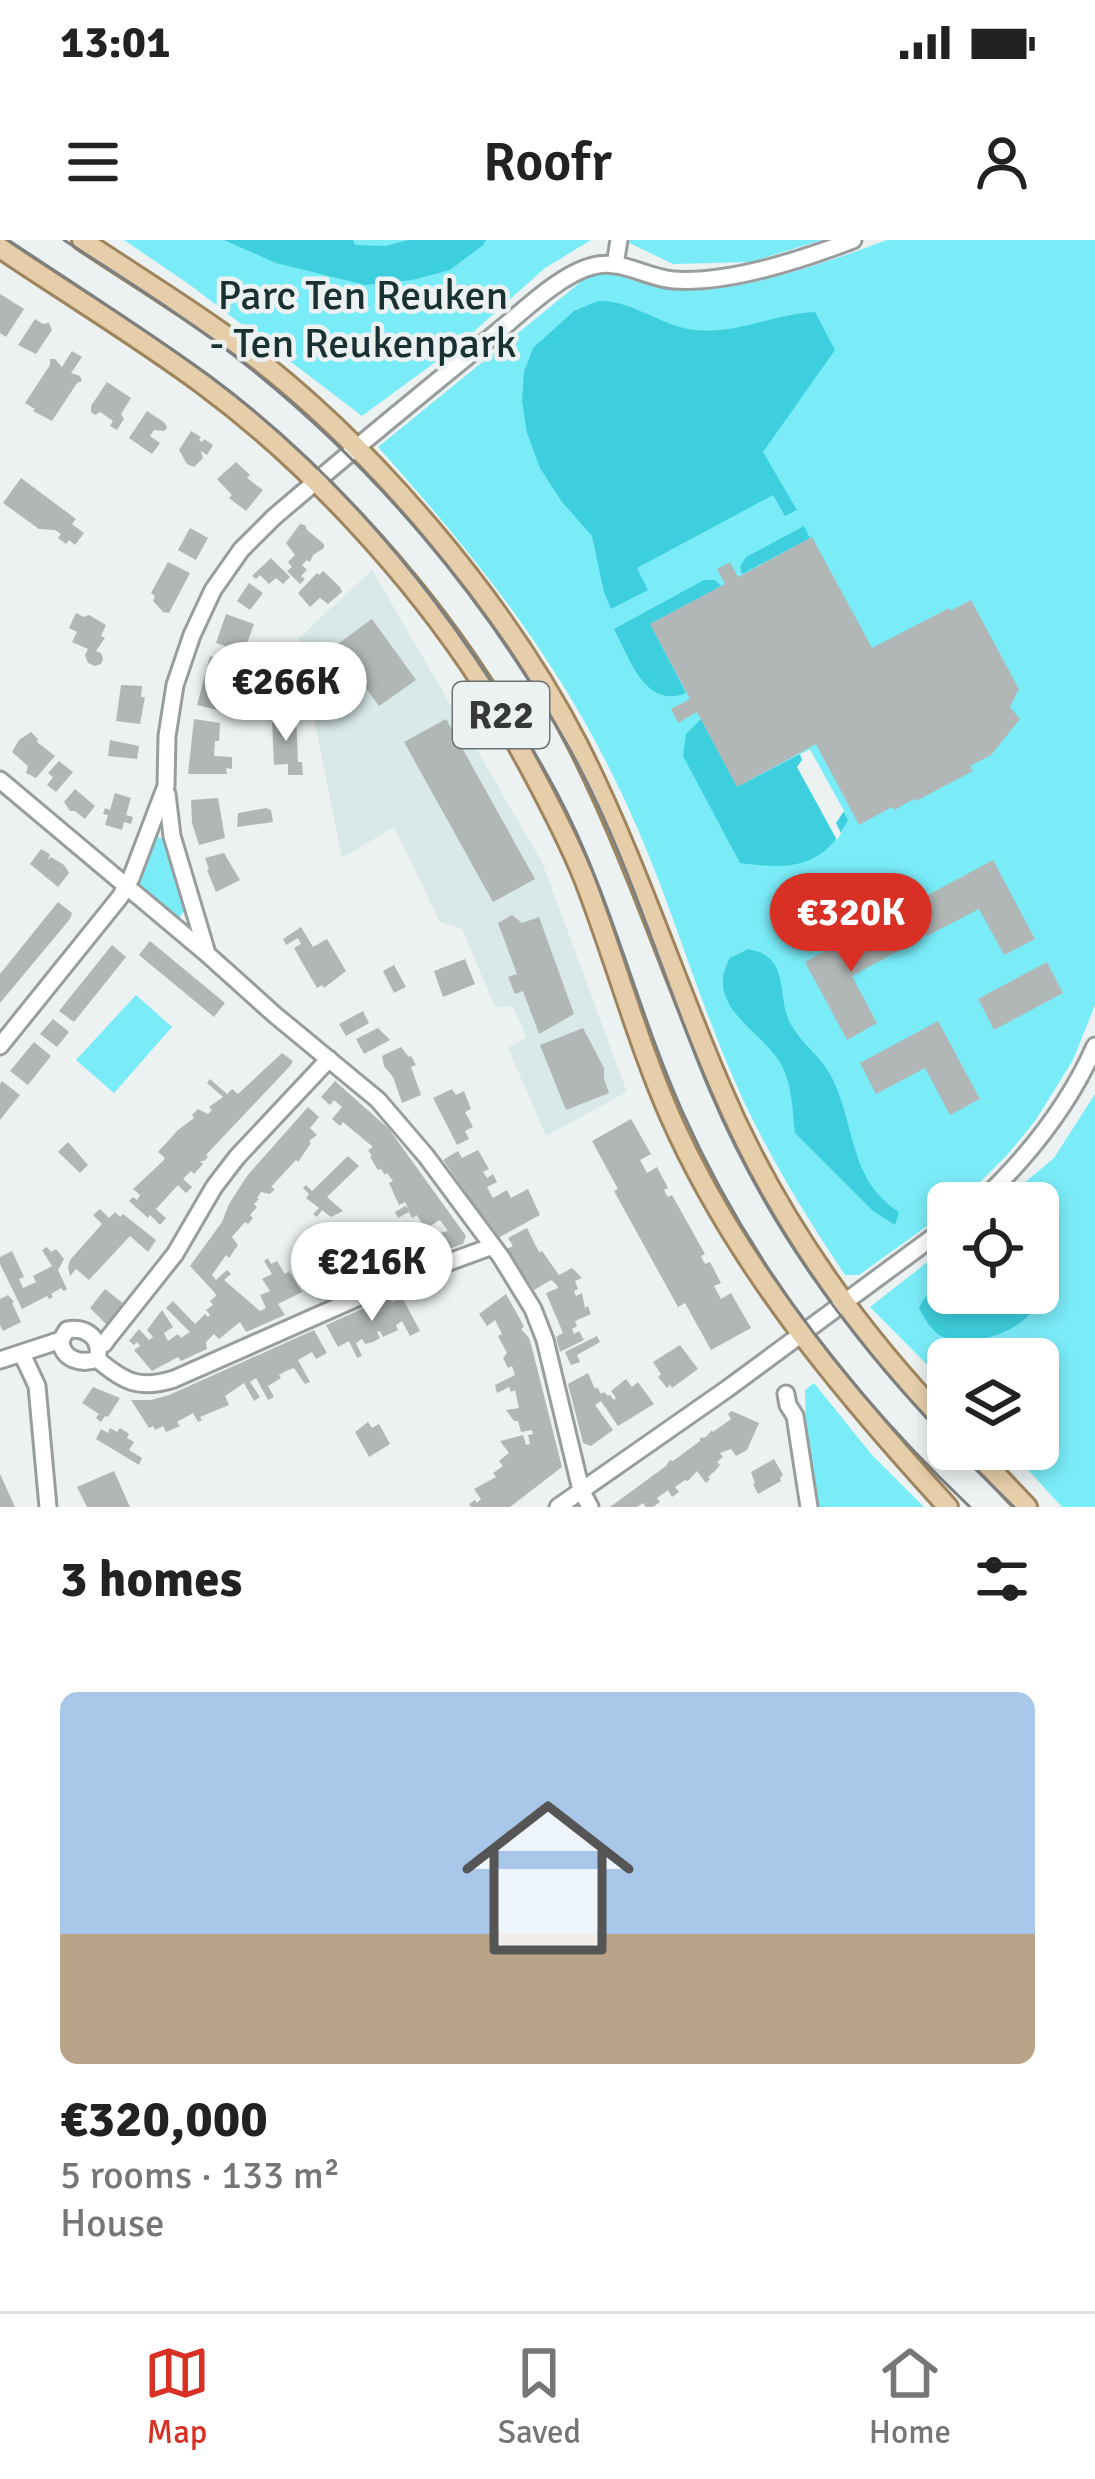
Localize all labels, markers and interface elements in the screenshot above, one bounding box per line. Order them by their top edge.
text: 13:01 [60,15,170,70]
icon: menu [60,129,126,195]
text: Roofr [483,129,612,196]
icon: person [969,129,1035,195]
park label: Parc Ten Reuken - Ten Reukenpark [209,270,517,369]
pin: €266K [202,642,370,744]
text: €266K [232,657,340,705]
road number: R22 [453,682,549,748]
pin: €320K [767,873,935,975]
text: €320K [797,888,905,936]
map controls [927,1182,1059,1470]
button: locate [927,1182,1059,1314]
pin: €216K [288,1222,456,1324]
text: €216K [318,1237,426,1285]
button: layers [927,1338,1059,1470]
icon: filters [969,1546,1035,1612]
text: 3 homes [60,1548,242,1611]
icon: home [440,1770,656,1986]
text: €320,000 [60,2088,268,2151]
text: 5 rooms · 133 m² [60,2151,340,2199]
text: House [60,2199,165,2247]
tab: Map [144,2340,210,2453]
tab: Saved [498,2340,581,2453]
tab: Home [869,2340,951,2453]

